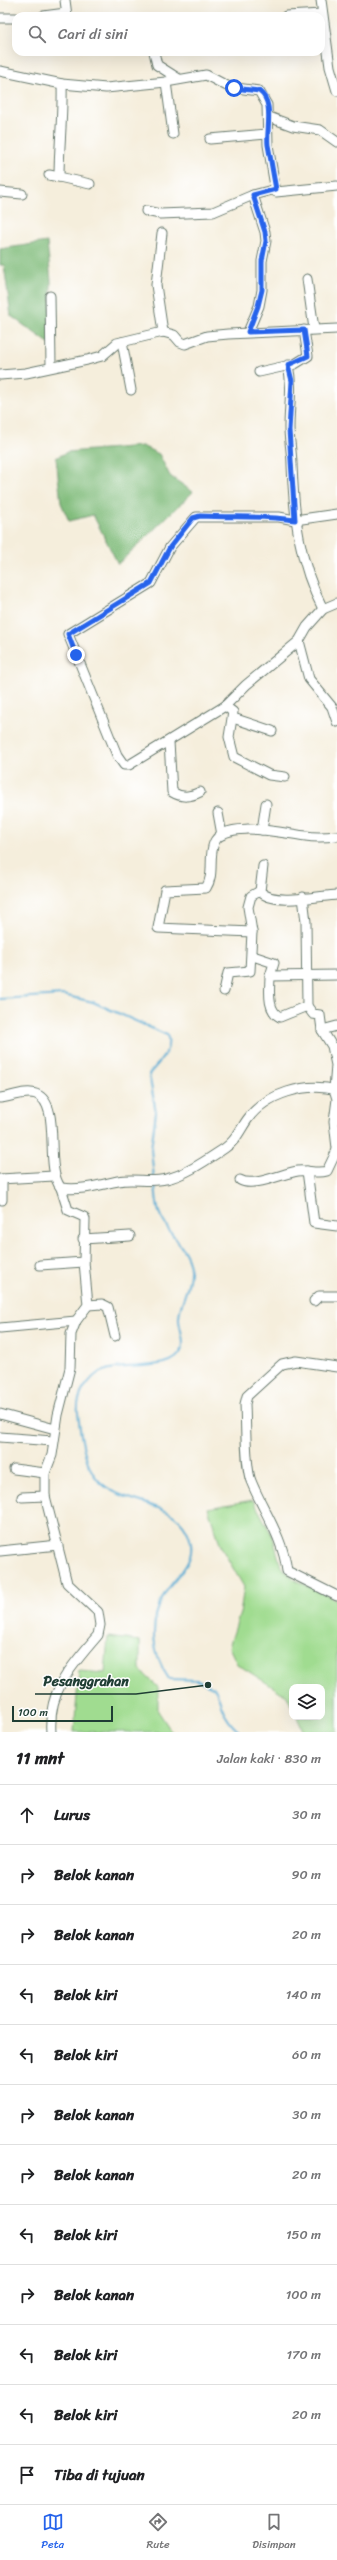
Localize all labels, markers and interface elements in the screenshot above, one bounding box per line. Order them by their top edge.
search box [12,12,325,56]
text: Cari di sini [58,21,128,47]
icon: search [26,23,48,45]
route start [225,79,243,97]
route end [67,646,85,664]
callout: Pesanggrahan [35,1668,136,1694]
text: Pesanggrahan [43,1669,129,1694]
map controls [289,1684,325,1720]
button: layers [289,1684,325,1720]
text: 100 m [18,1703,48,1722]
scale bar [12,1704,113,1723]
text: 11 mnt [16,1743,64,1773]
text: Jalan kaki · 830 m [217,1747,321,1770]
text: Lurus [54,1802,90,1828]
text: 30 m [292,1803,321,1826]
icon: ahead [16,1804,38,1826]
text: Belok kanan [54,1862,134,1888]
text: 90 m [291,1863,321,1886]
icon: right [16,1864,38,1886]
text: Belok kanan [54,1922,134,1948]
text: 20 m [292,1923,321,1946]
icon: right [16,1924,38,1946]
text: Belok kiri [54,1982,117,2008]
text: 140 m [286,1983,321,2006]
icon: left [16,1984,38,2006]
text: Belok kiri [54,2042,117,2068]
text: 60 m [292,2043,321,2066]
icon: left [16,2044,38,2066]
text: Belok kanan [54,2102,134,2128]
text: 30 m [292,2103,321,2126]
icon: right [16,2104,38,2126]
text: Belok kanan [54,2162,134,2188]
text: 20 m [292,2163,321,2186]
icon: right [16,2164,38,2186]
text: Belok kiri [54,2222,117,2248]
text: 150 m [286,2223,321,2246]
icon: left [16,2224,38,2246]
text: Belok kanan [54,2282,134,2308]
text: 100 m [286,2283,321,2306]
icon: right [16,2284,38,2306]
text: Belok kiri [54,2342,117,2368]
text: 170 m [286,2343,321,2366]
icon: left [16,2344,38,2366]
text: Belok kiri [54,2402,117,2428]
text: 20 m [292,2403,321,2426]
icon: left [16,2404,38,2426]
text: Tiba di tujuan [54,2462,145,2488]
icon: arrive [16,2464,38,2486]
tab: Peta [41,2511,64,2554]
tab: Rute [147,2511,170,2554]
tab: Disimpan [252,2511,296,2554]

